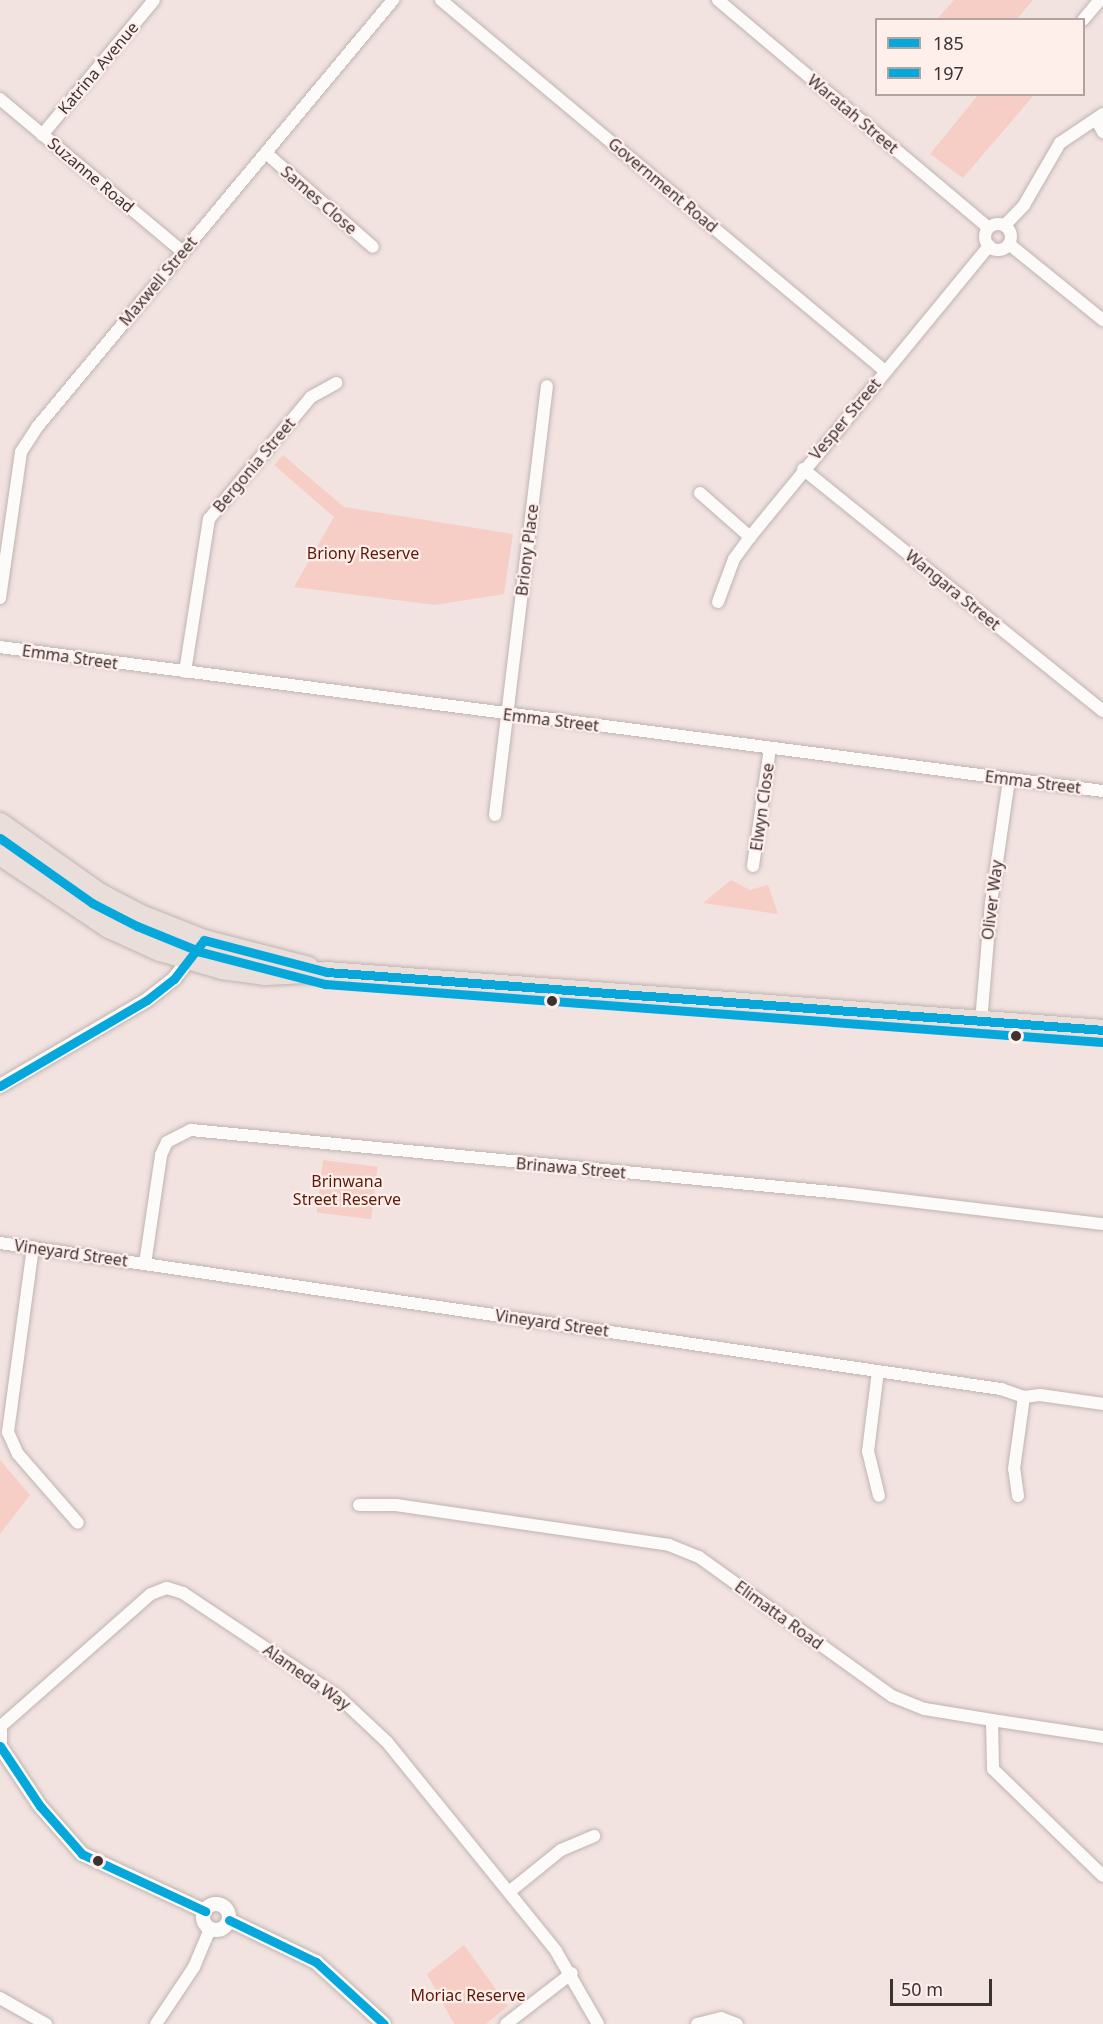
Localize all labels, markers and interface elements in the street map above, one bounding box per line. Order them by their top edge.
street label: Katrina Avenue [54,18,142,118]
legend [875,18,1085,96]
text: 185 [933,31,964,55]
text: 197 [933,61,964,85]
street label: Waratah Street [804,71,902,157]
street label: Suzanne Road [44,133,138,217]
street label: Government Road [604,134,722,236]
street label: Sames Close [277,162,361,238]
street label: Maxwell Street [115,232,201,330]
street label: Vesper Street [805,374,885,464]
street label: Bergonia Street [209,414,299,516]
street label: Briony Place [512,503,542,597]
park label: Briony Reserve [307,543,419,563]
street label: Wangara Street [902,546,1004,634]
street label: Emma Street [21,641,119,673]
street label: Emma Street [502,705,600,735]
street label: Elwyn Close [746,762,778,852]
street label: Emma Street [984,767,1082,797]
street label: Oliver Way [978,859,1006,941]
unlabelled marker [546,995,558,1007]
unlabelled marker [1010,1030,1022,1042]
street label: Brinawa Street [515,1154,627,1182]
park label: Brinwana Street Reserve [293,1171,401,1209]
street label: Vineyard Street [13,1236,129,1270]
street label: Vineyard Street [494,1306,610,1340]
street label: Elimatta Road [731,1577,827,1653]
street label: Alameda Way [260,1640,354,1714]
unlabelled marker [92,1855,104,1867]
scale bar [893,1967,995,2005]
text: 50 m [901,1977,943,2001]
park label: Moriac Reserve [410,1985,526,2005]

